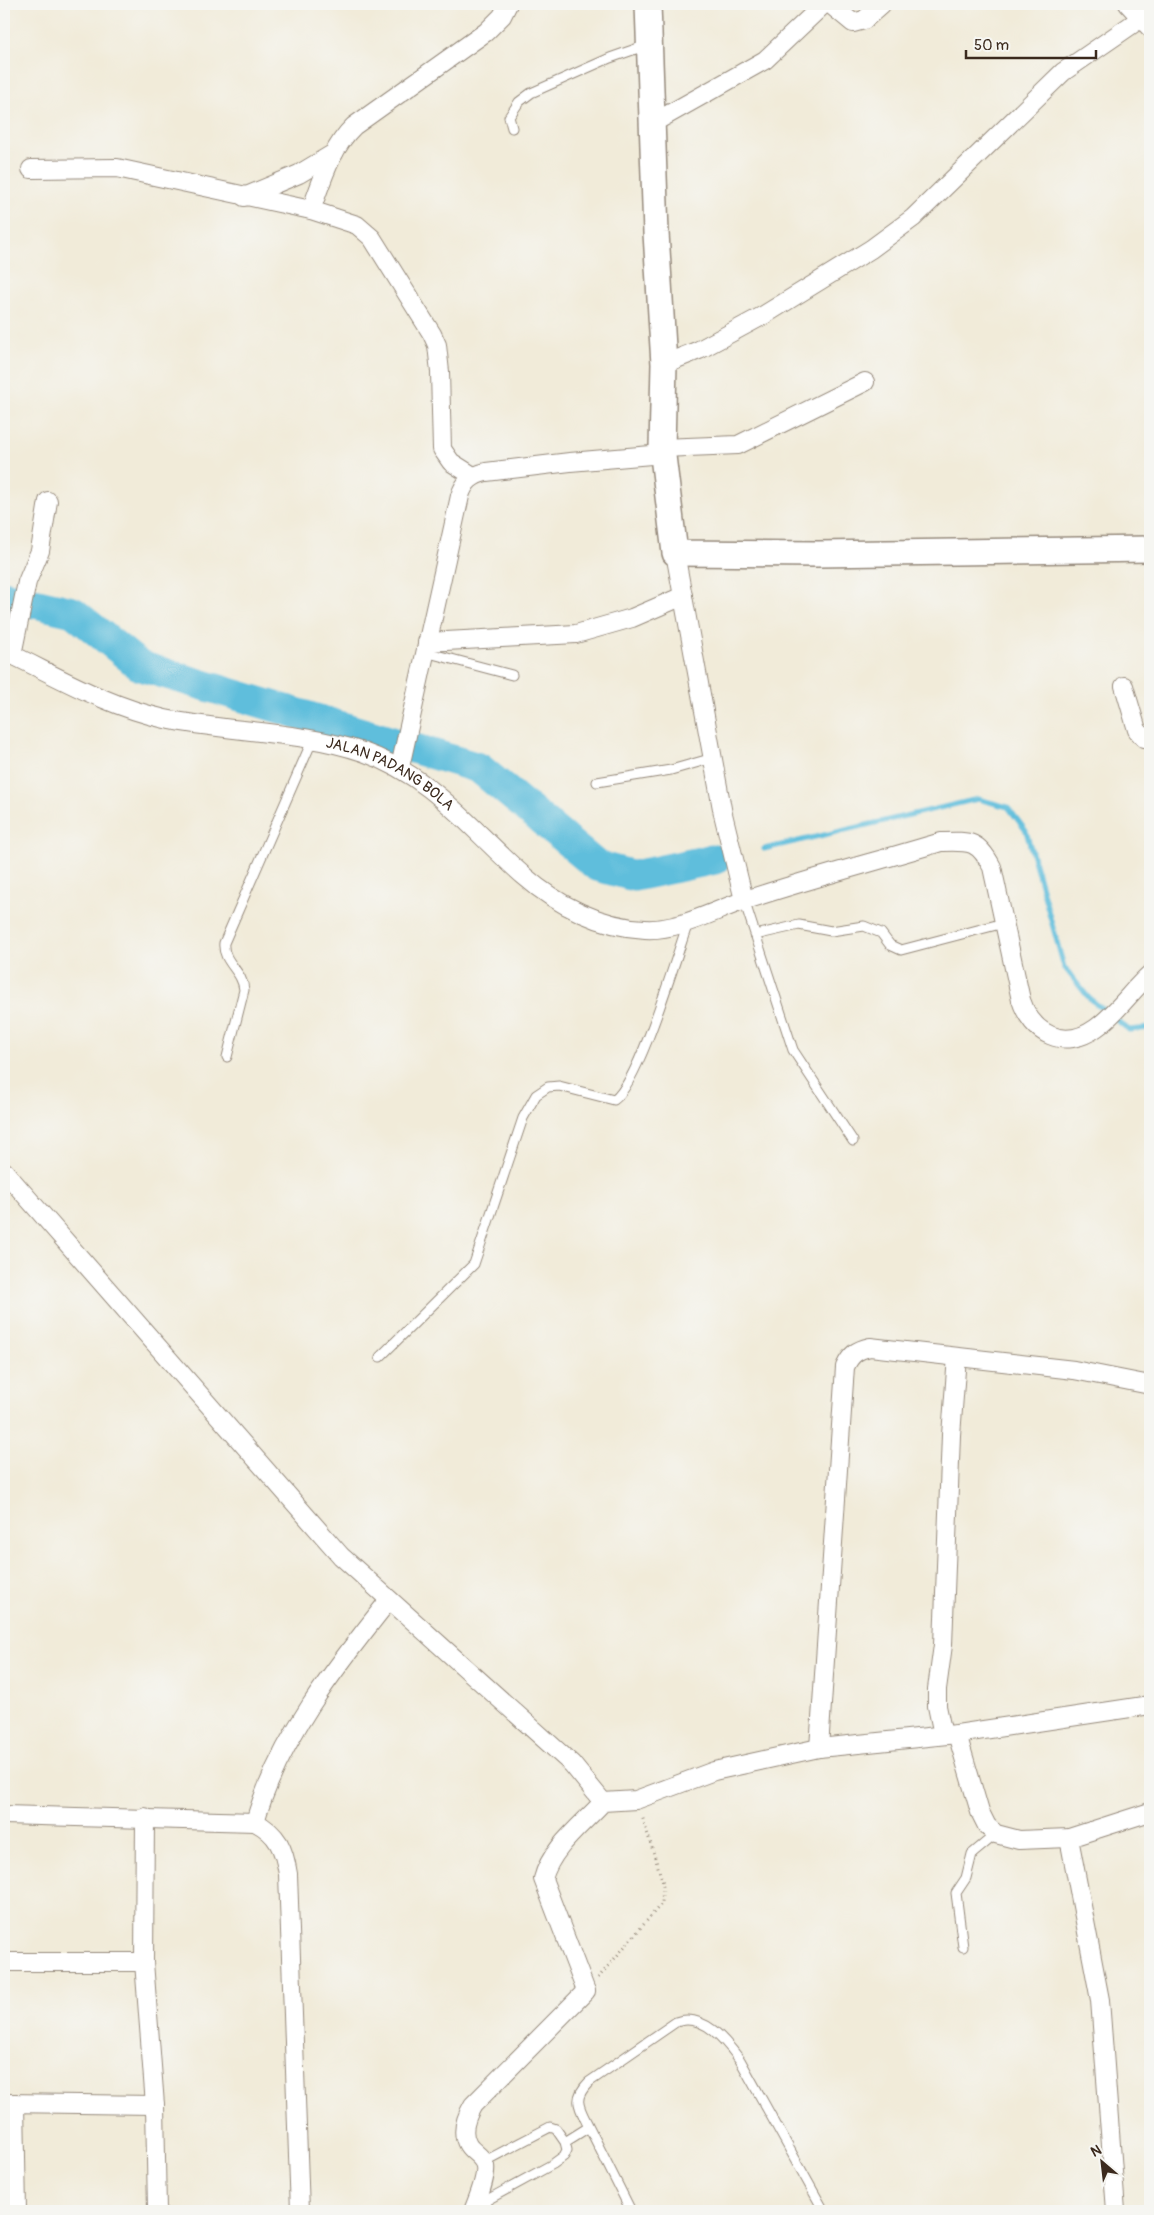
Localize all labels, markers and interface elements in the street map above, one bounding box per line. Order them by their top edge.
scale bar [966,28,1096,60]
text: 50 m [974,36,1009,55]
street label: JALAN PADANG BOLA [324,733,458,815]
north arrow [1076,2138,1126,2188]
text: N [1088,2141,1104,2161]

